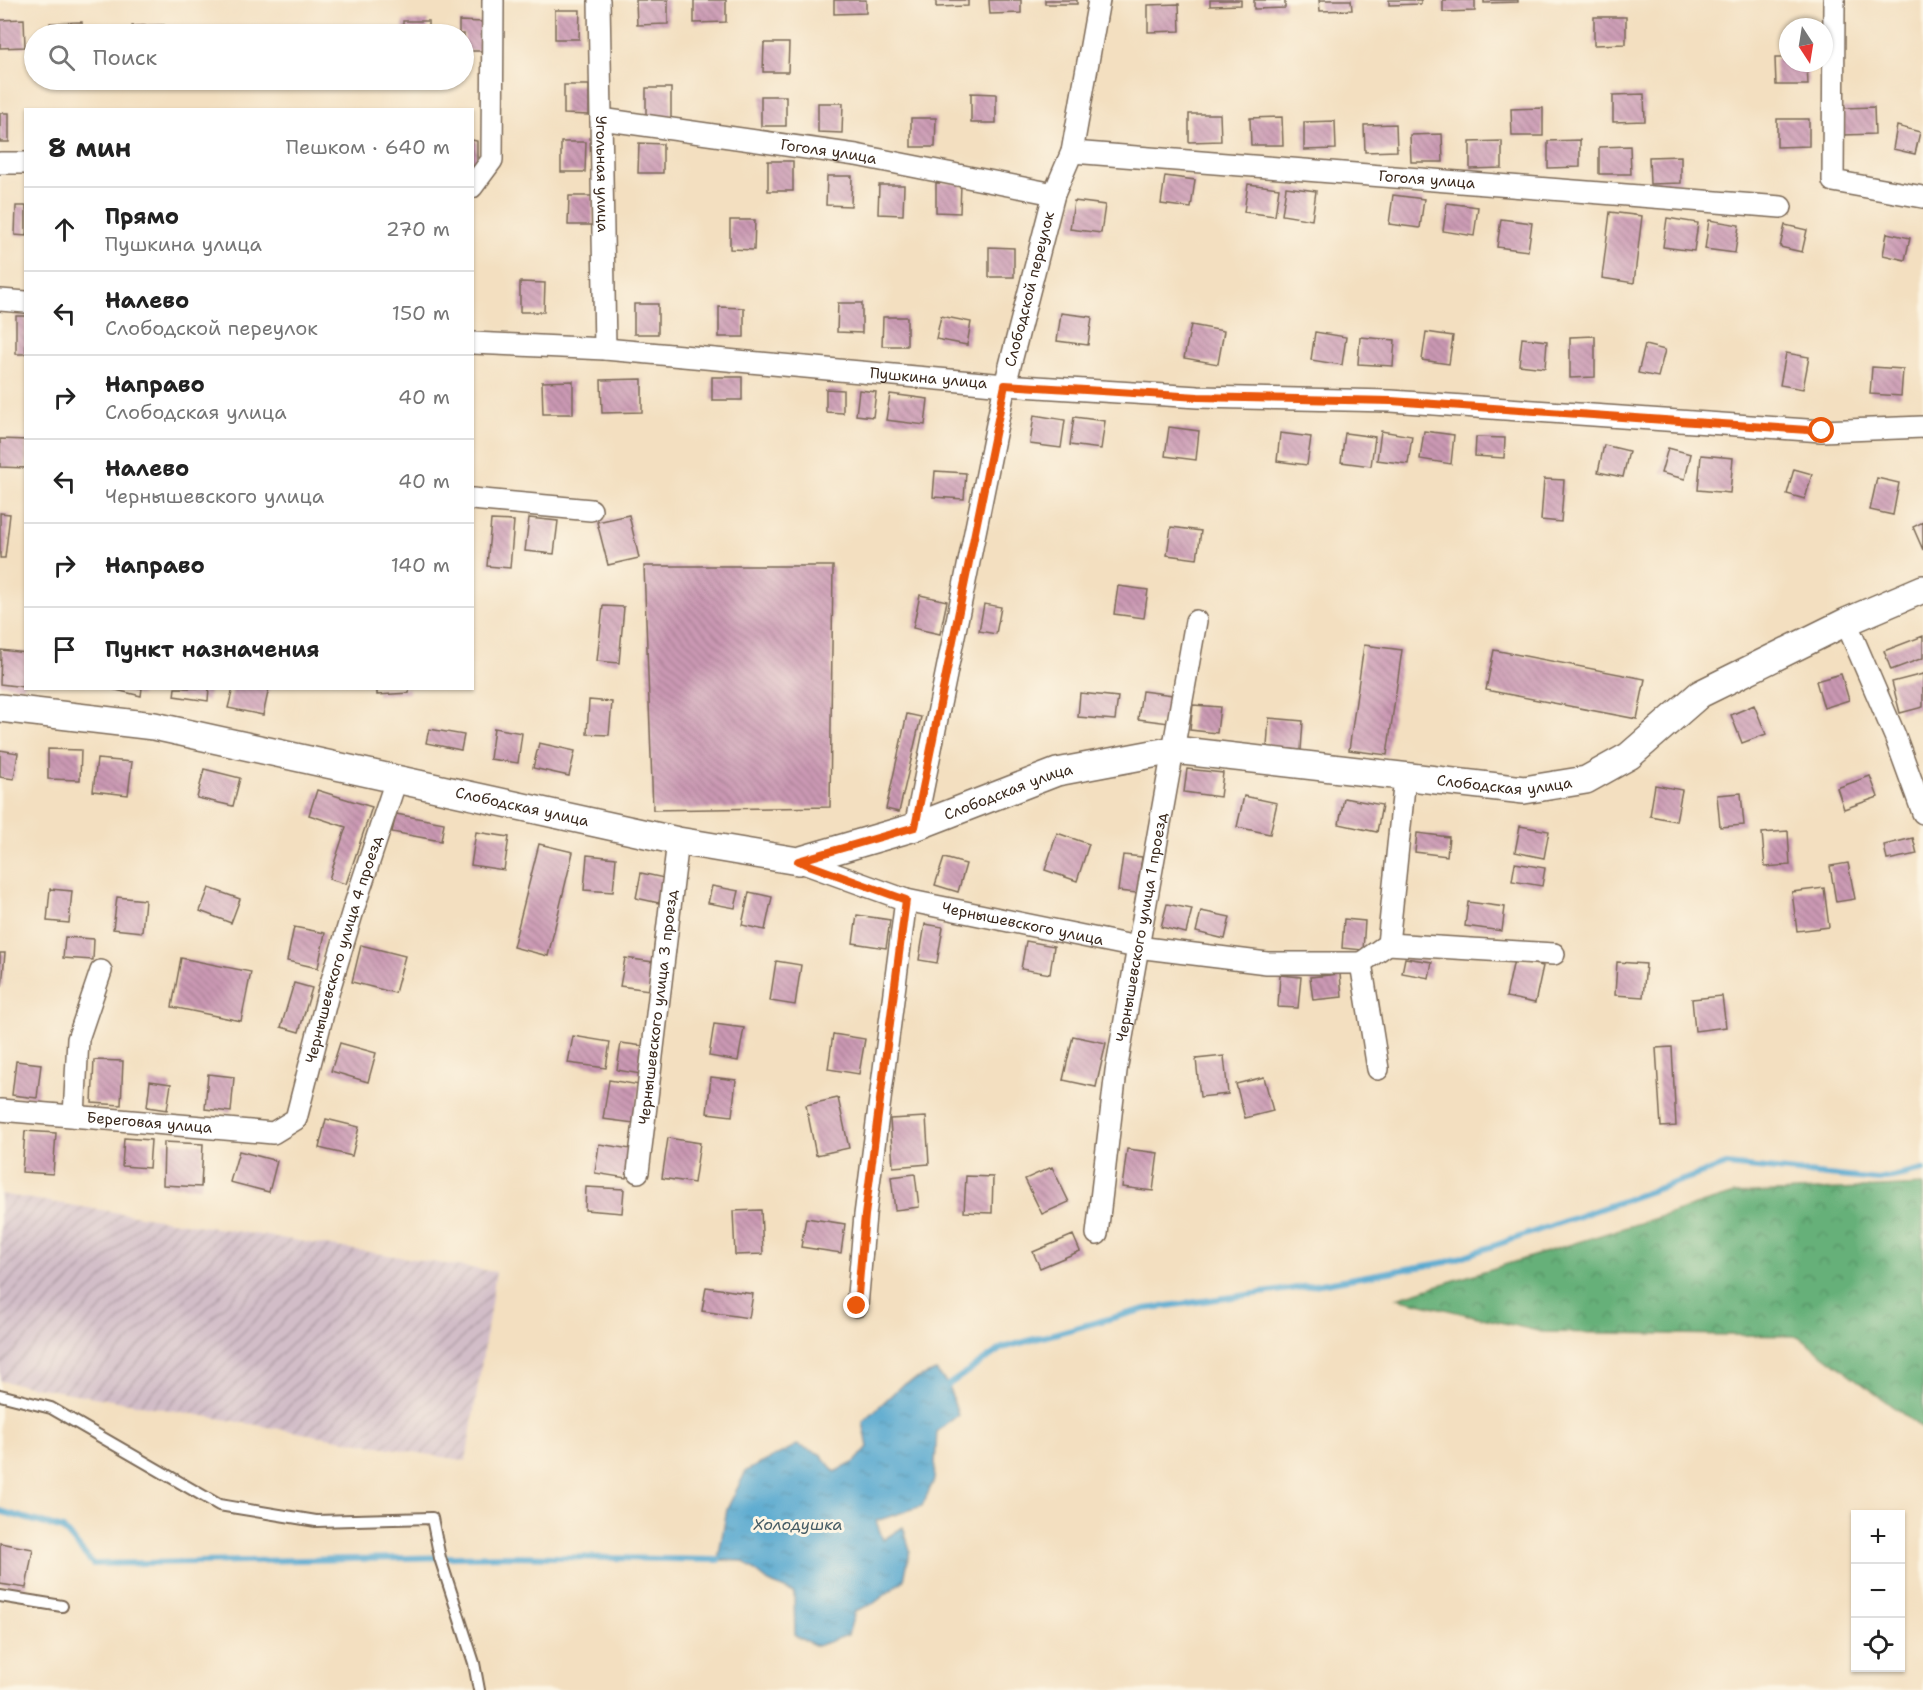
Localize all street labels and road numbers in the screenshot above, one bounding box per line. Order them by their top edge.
street label: Угольная улица [591,115,613,233]
street label: Гоголя улица [779,134,879,169]
street label: Гоголя улица [1378,166,1477,193]
street label: Слободской переулок [1000,209,1059,369]
street label: Пушкина улица [869,363,989,393]
street label: Слободская улица [941,759,1075,825]
street label: Слободская улица [1436,770,1574,800]
street label: Слободская улица [453,782,592,831]
street label: Чернышевского улица 1 проезд [1111,811,1172,1044]
street label: Чернышевского улица 4 проезд [301,832,387,1066]
street label: Чернышевского улица 3 проезд [634,888,682,1126]
street label: Чернышевского улица [940,898,1106,950]
street label: Береговая улица [86,1107,214,1138]

